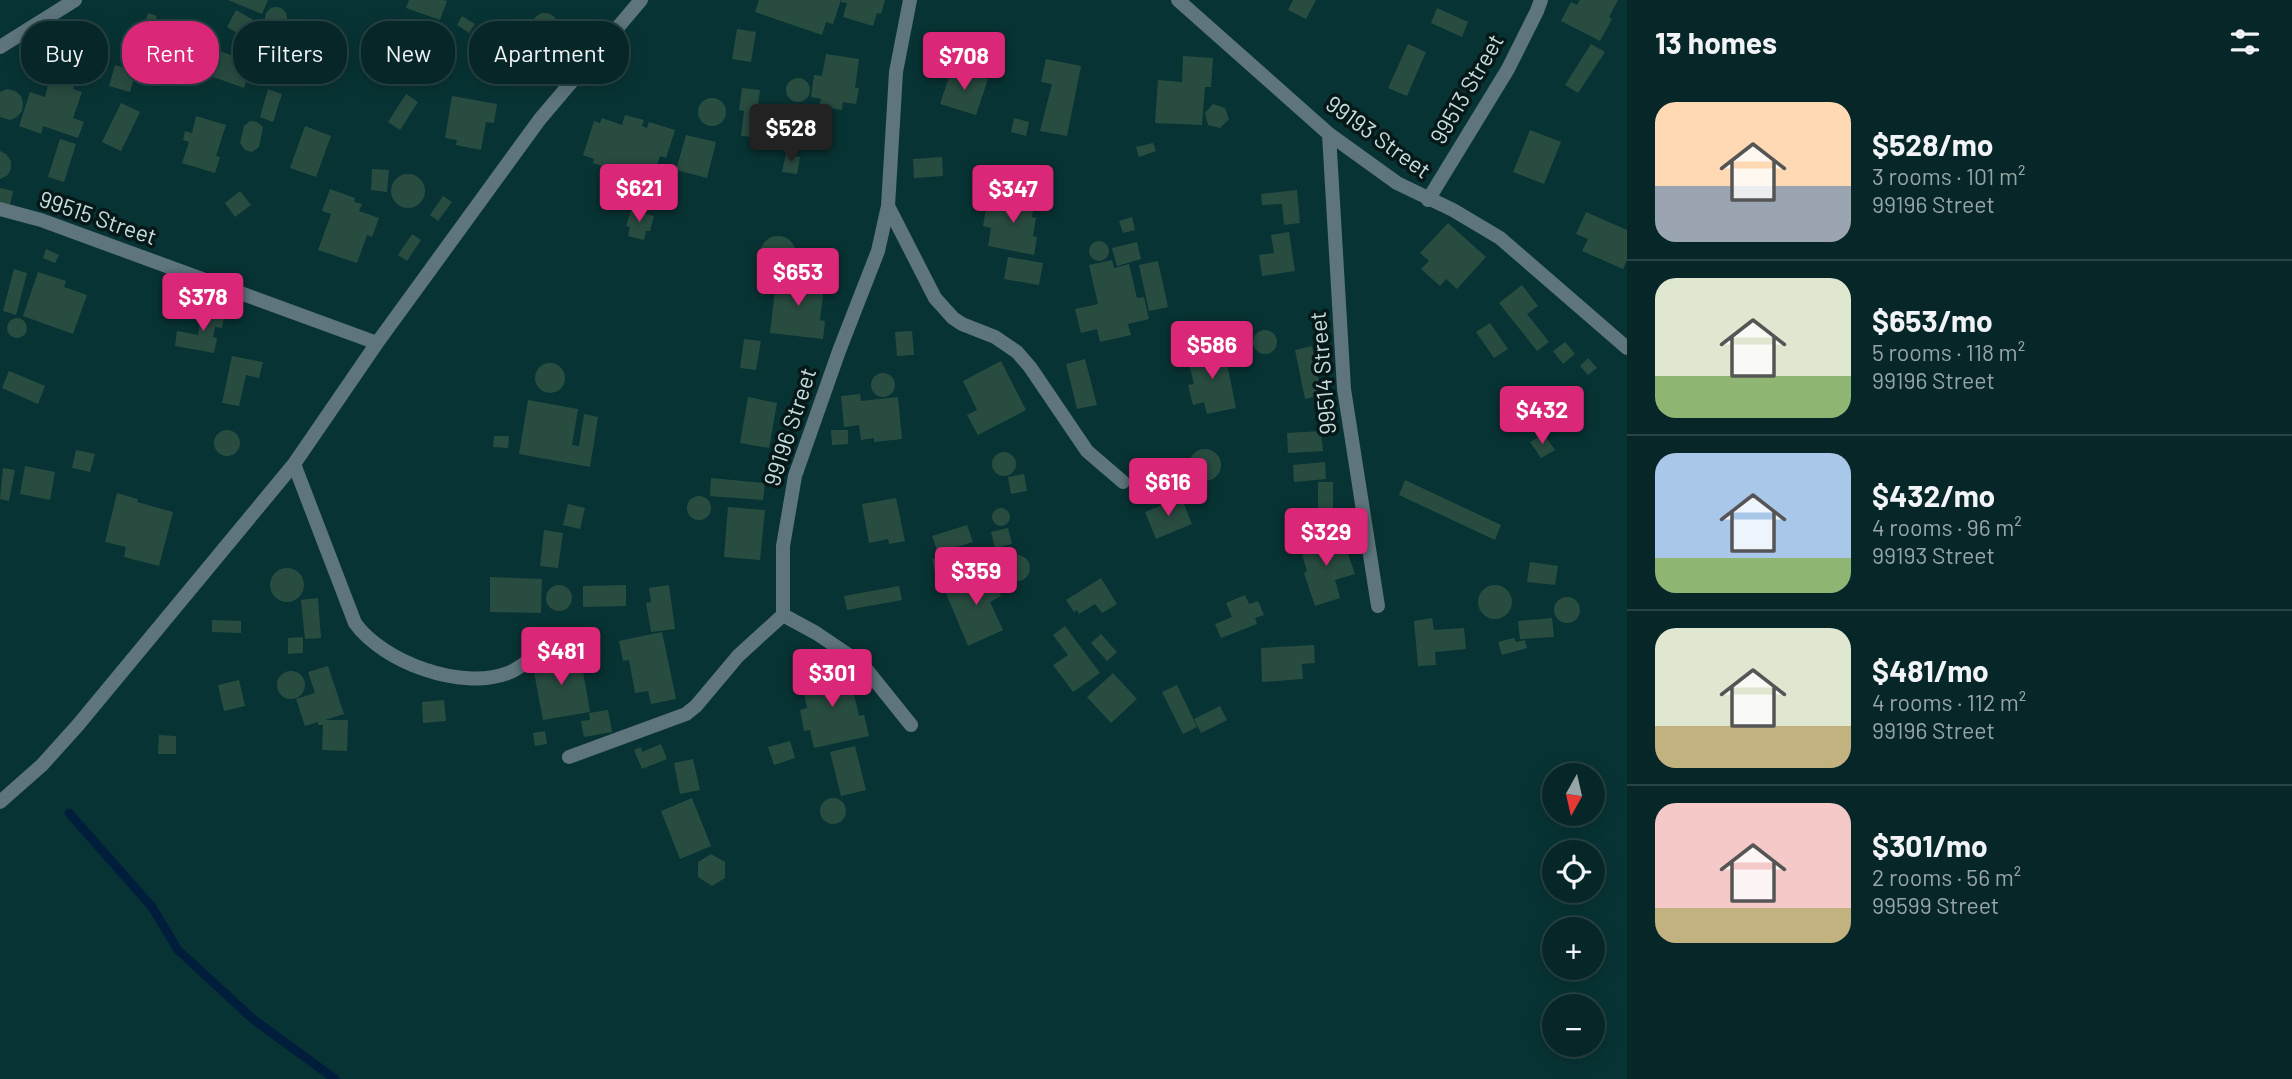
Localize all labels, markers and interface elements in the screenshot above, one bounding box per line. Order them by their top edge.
chip: Buy [21,21,108,84]
chip: Rent [122,21,219,84]
chip: Filters [233,21,347,84]
chip: New [361,21,455,84]
chip: Apartment [469,21,629,84]
icon: filters [2226,23,2264,61]
text: 13 homes [1655,24,1777,60]
street label: 99513 Street [1423,28,1509,149]
pin: $708 [923,32,1005,92]
text: $708 [939,41,989,69]
street label: 99193 Street [1321,89,1436,184]
pin: $528 [750,104,832,164]
text: $528 [766,113,816,141]
text: $528/mo [1872,126,1993,162]
icon: home [1711,130,1795,214]
text: 3 rooms · 101 m² [1872,162,2025,190]
pin: $621 [598,164,680,224]
pin: $347 [972,166,1054,225]
text: $621 [616,173,662,201]
text: $347 [988,174,1038,202]
street label: 99515 Street [36,184,161,250]
text: 99196 Street [1872,190,1995,218]
pin: $653 [757,248,839,308]
text: $653 [773,257,823,285]
pin: $378 [162,274,244,333]
text: $378 [178,282,228,310]
text: $653/mo [1872,302,1993,338]
icon: home [1711,306,1795,390]
street label: 99514 Street [1303,310,1341,436]
pin: $586 [1171,322,1253,381]
text: $586 [1187,330,1237,358]
text: 5 rooms · 118 m² [1872,338,2025,366]
street label: 99196 Street [757,364,821,489]
text: 99196 Street [1872,366,1995,394]
pin: $432 [1501,386,1583,446]
text: $432 [1516,395,1568,423]
pin: $616 [1127,458,1209,518]
text: $616 [1145,467,1191,495]
text: $432/mo [1872,477,1995,513]
icon: home [1711,481,1795,565]
pin: $329 [1285,508,1367,568]
text: 4 rooms · 96 m² [1872,513,2022,541]
text: $329 [1301,517,1351,545]
text: 99193 Street [1872,541,1995,569]
pin: $359 [935,548,1017,607]
text: $359 [951,556,1001,584]
pin: $481 [520,628,602,687]
text: $481 [537,636,585,664]
pin: $301 [791,650,873,709]
text: $481/mo [1872,652,1989,688]
icon: home [1711,656,1795,740]
text: $301 [809,658,855,686]
text: 4 rooms · 112 m² [1872,688,2026,716]
text: 99196 Street [1872,716,1995,744]
north arrow [1542,763,1605,826]
map controls [1542,763,1605,1057]
text: $301/mo [1872,827,1988,863]
icon: home [1711,831,1795,915]
button: locate [1542,840,1605,903]
text: 2 rooms · 56 m² [1872,863,2021,891]
text: 99599 Street [1872,891,1999,919]
button: + [1542,917,1605,980]
button: − [1542,994,1605,1057]

